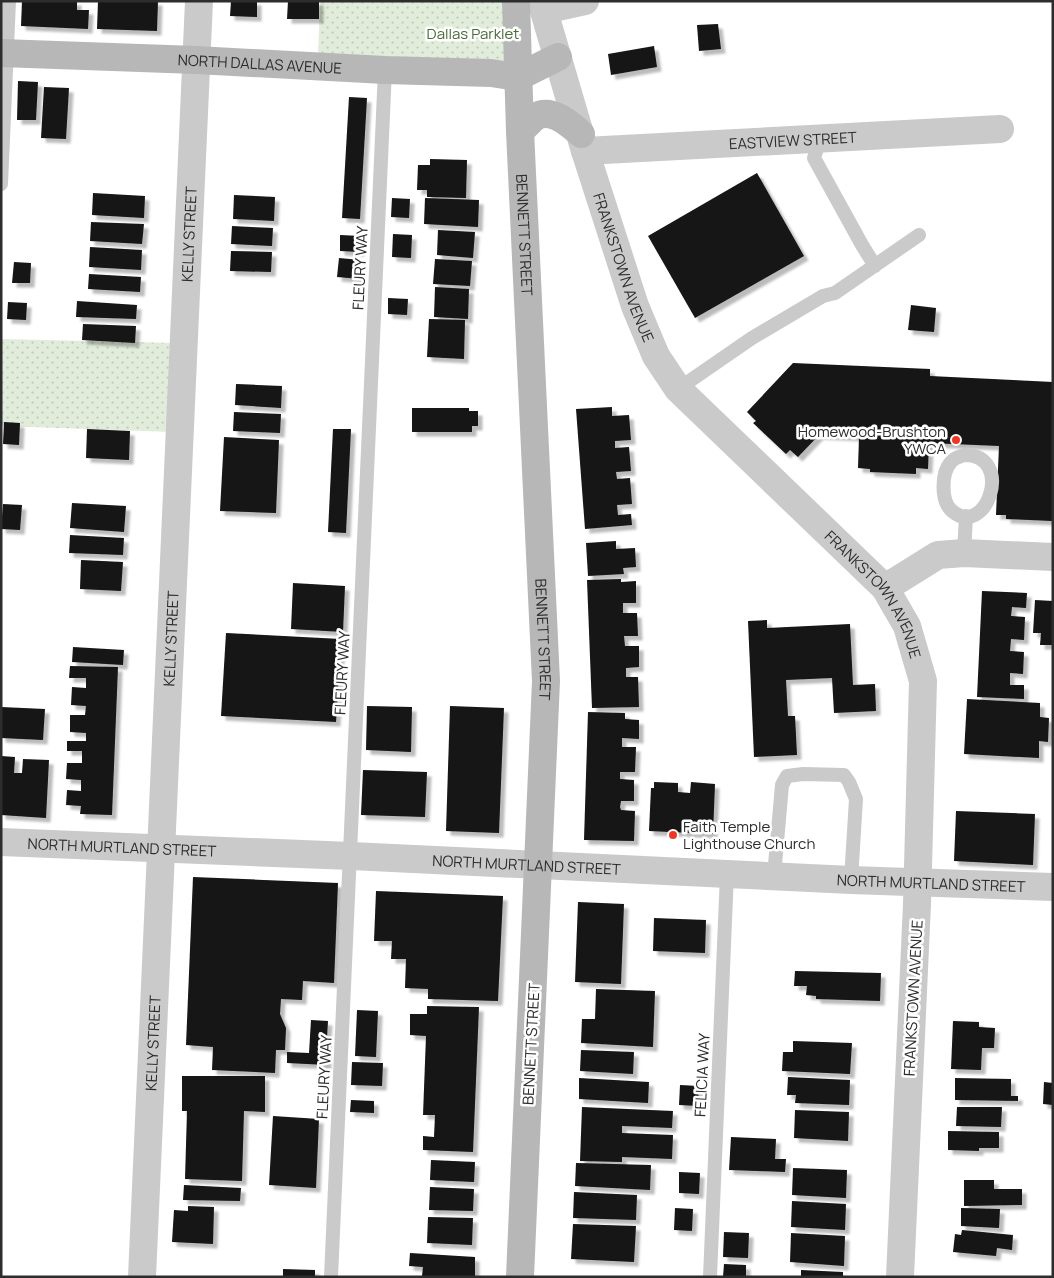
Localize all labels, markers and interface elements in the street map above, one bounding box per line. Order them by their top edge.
park label: Dallas Parklet [427,23,519,44]
street label: NORTH DALLAS AVENUE [177,49,342,78]
street label: EASTVIEW STREET [728,126,857,154]
street label: BENNETT STREET [512,173,538,296]
street label: KELLY STREET [176,186,201,282]
street label: FRANKSTOWN AVENUE [589,190,659,345]
street label: FLEURY WAY [347,225,373,311]
place label: Homewood-Brushton YWCA [798,421,946,459]
marker: Homewood-Brushton YWCA [950,434,962,446]
street label: FRANKSTOWN AVENUE [820,525,926,661]
street label: BENNETT STREET [531,578,557,701]
street label: KELLY STREET [158,590,183,687]
street label: FLEURY WAY [329,630,355,716]
place label: Faith Temple Lighthouse Church [683,816,815,854]
marker: Faith Temple Lighthouse Church [667,829,679,841]
street label: NORTH MURTLAND STREET [27,833,217,861]
street label: NORTH MURTLAND STREET [432,849,621,879]
street label: NORTH MURTLAND STREET [836,869,1026,897]
street label: FRANKSTOWN AVENUE [898,919,928,1077]
street label: BENNETT STREET [517,983,545,1105]
street label: KELLY STREET [140,995,165,1092]
street label: FELICIA WAY [689,1032,715,1117]
street label: FLEURY WAY [311,1034,337,1120]

